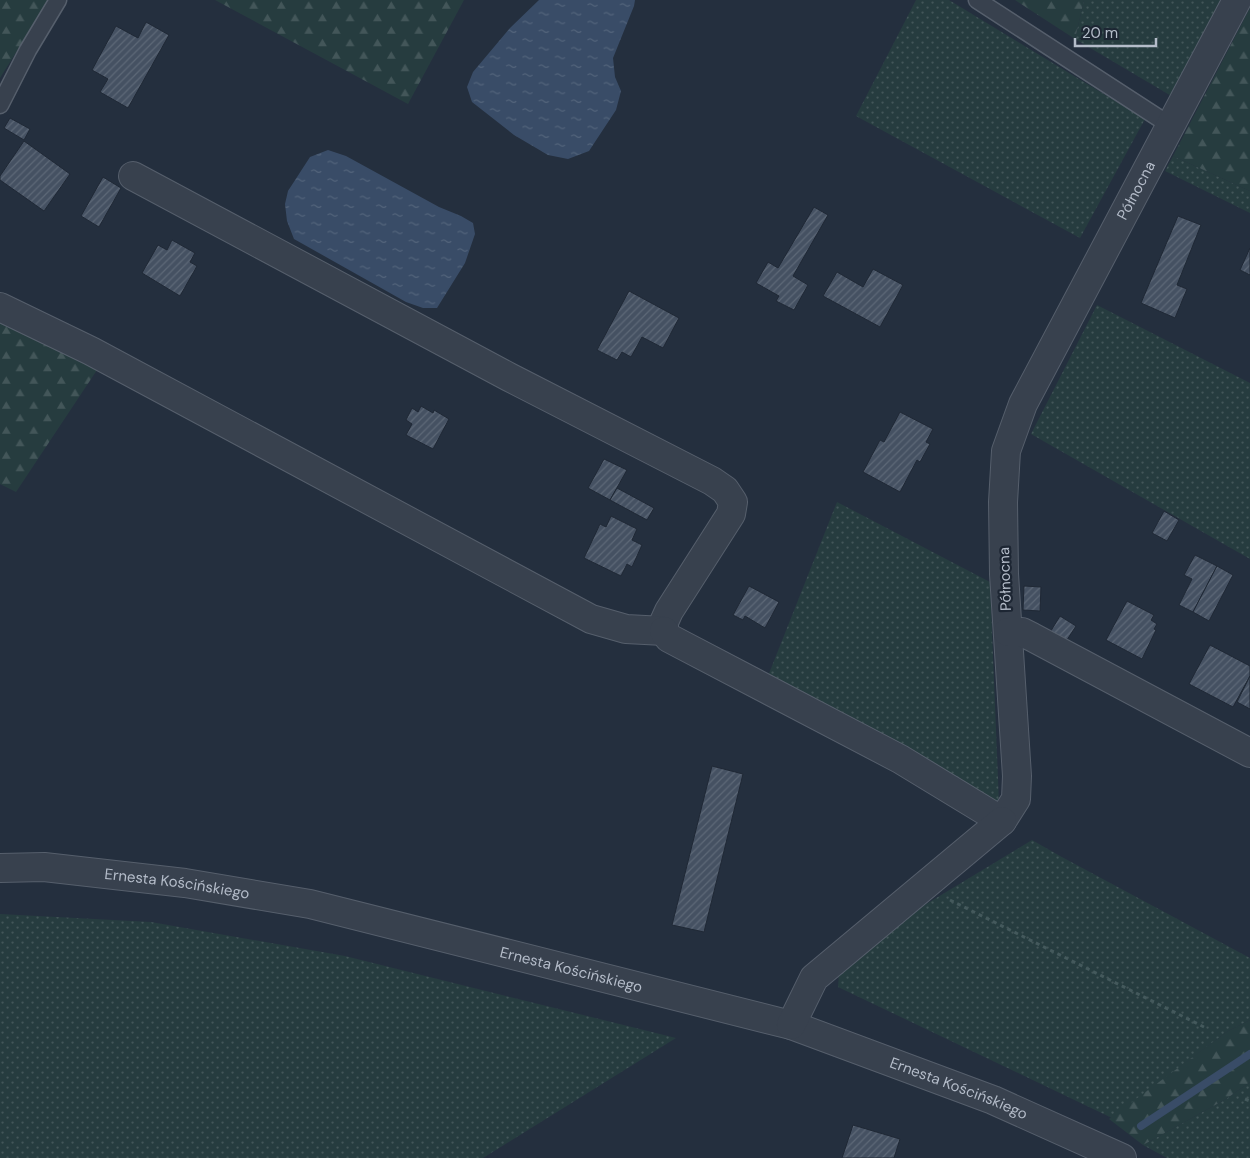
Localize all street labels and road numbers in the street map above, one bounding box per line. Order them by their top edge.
street label: Północna [1112,158,1160,223]
street label: Północna [994,547,1016,611]
street label: Ernesta Kościńskiego [103,864,251,904]
street label: Ernesta Kościńskiego [498,942,645,997]
street label: Ernesta Kościńskiego [887,1053,1031,1124]

